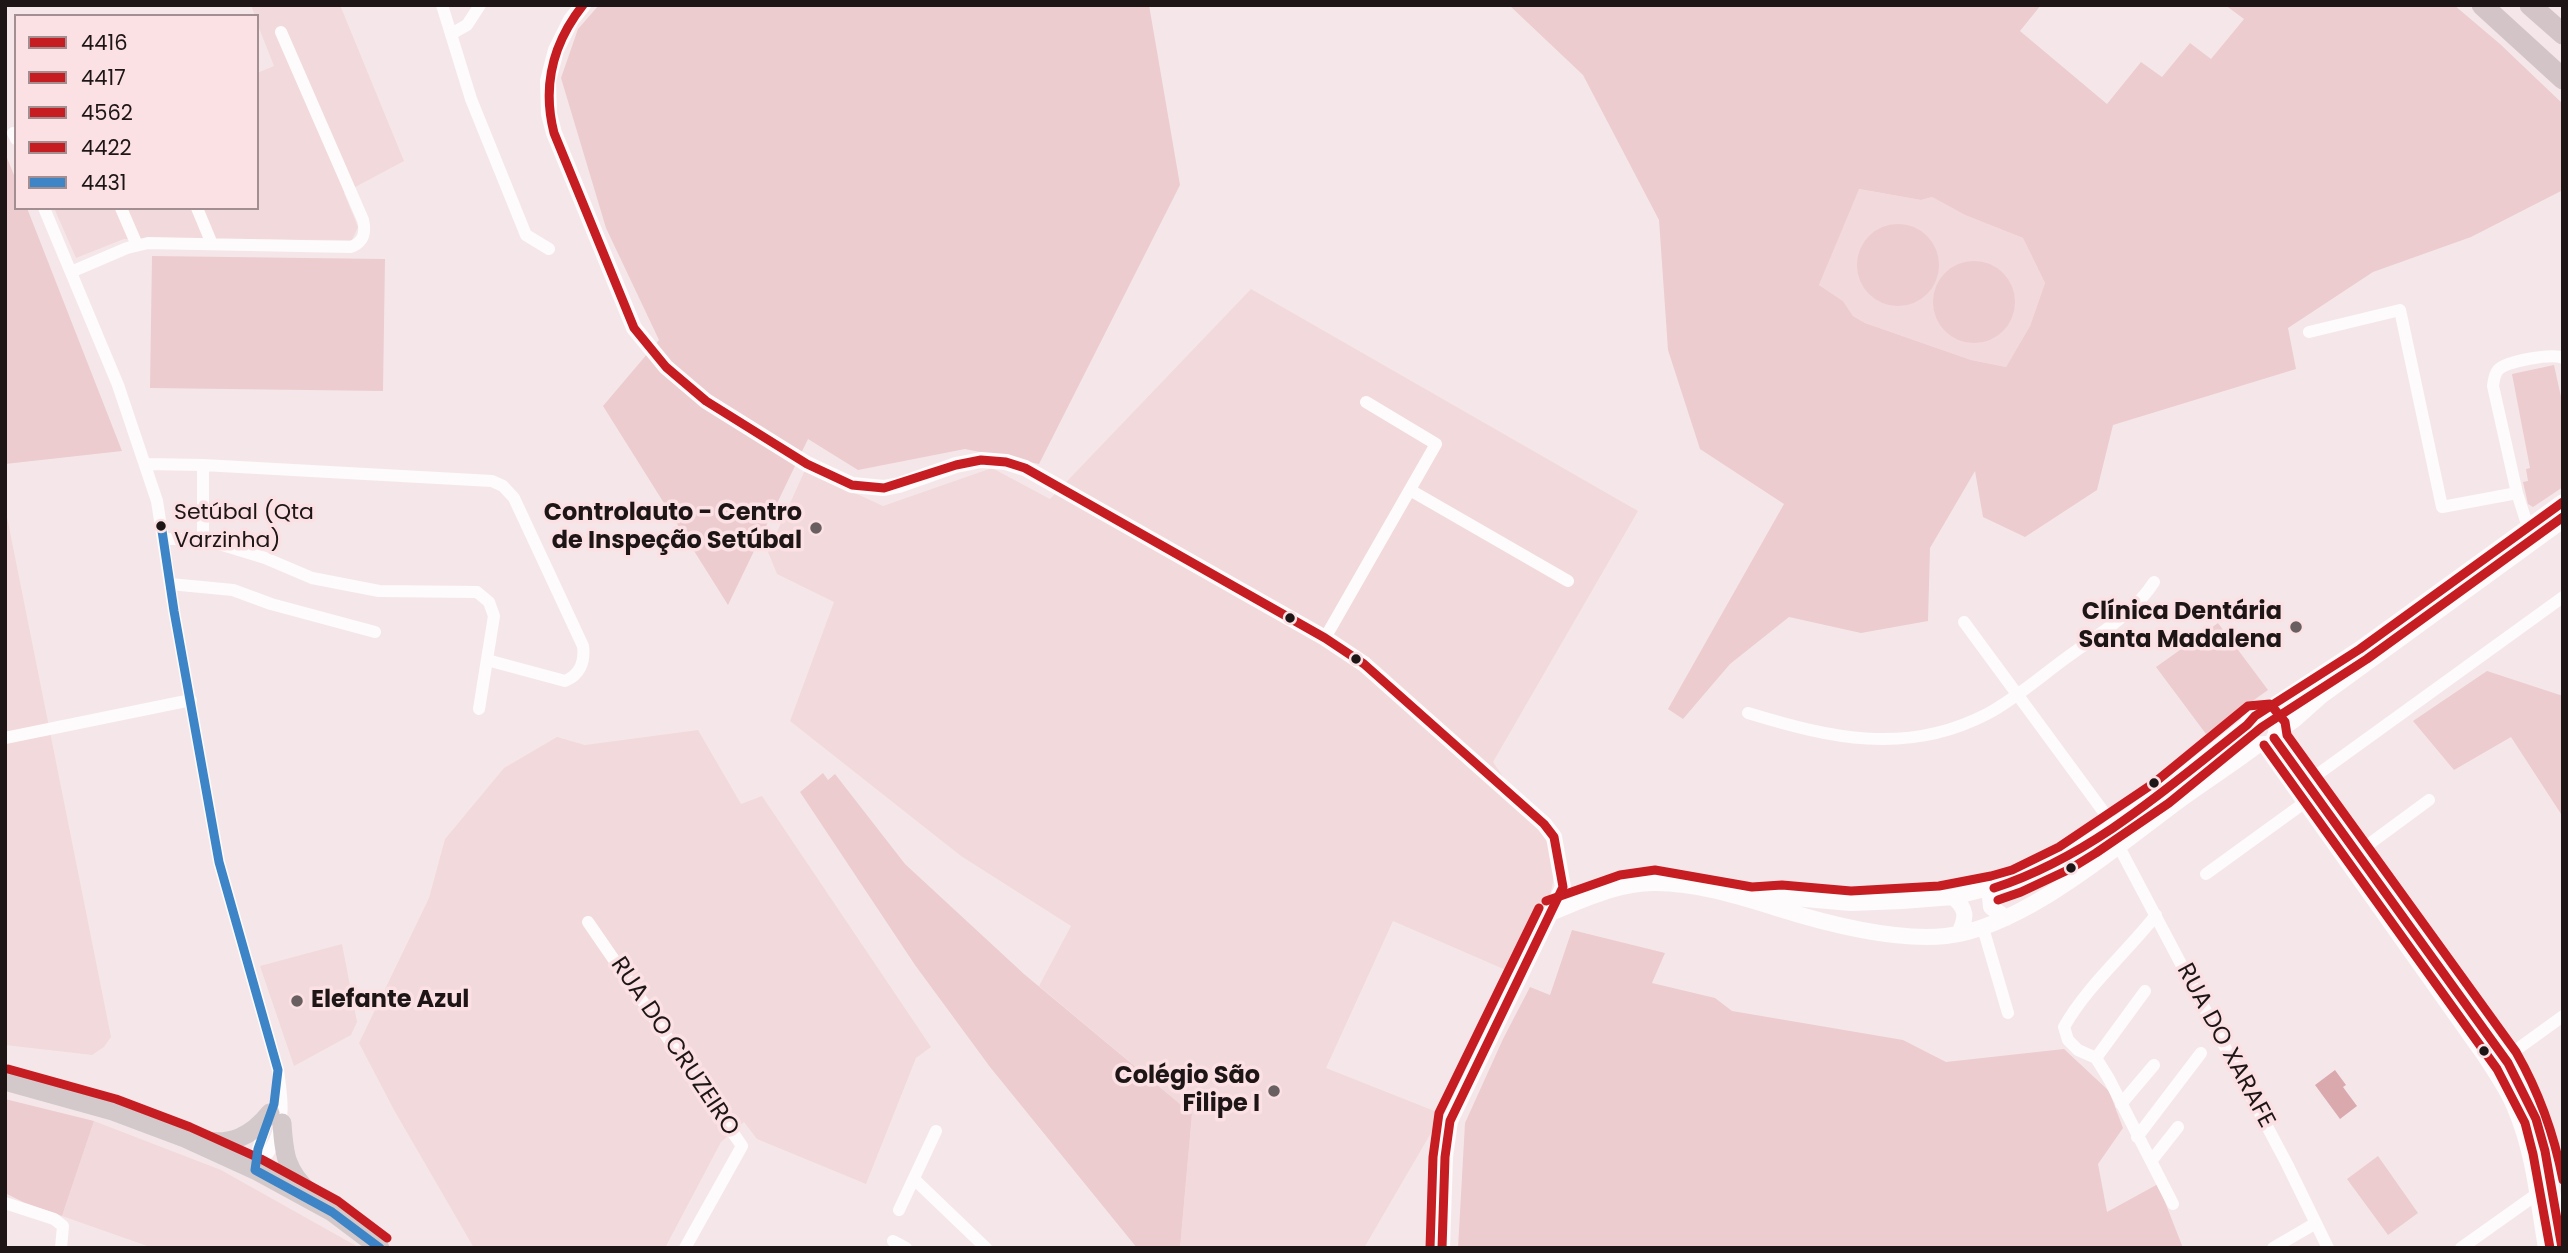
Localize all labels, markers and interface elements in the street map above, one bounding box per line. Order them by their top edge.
legend [14,14,259,210]
text: 4416 [81,28,127,57]
text: 4417 [81,63,126,92]
text: 4562 [81,98,133,127]
text: 4422 [81,133,132,162]
text: 4431 [81,168,127,197]
place label: Setúbal (Qta Varzinha) [174,500,314,552]
place label: Controlauto - Centro de Inspeção Setúbal [544,500,802,556]
marker: Setúbal (Qta Varzinha) [154,519,168,533]
marker: Controlauto - Centro de Inspeção Setúbal [808,520,824,536]
place label: Clínica Dentária Santa Madalena [2078,599,2282,655]
unlabelled marker [1283,611,1297,625]
marker: Clínica Dentária Santa Madalena [2288,619,2304,635]
unlabelled marker [1349,652,1363,666]
unlabelled marker [2147,776,2161,790]
unlabelled marker [2064,861,2078,875]
street label: RUA DO CRUZEIRO [603,952,745,1142]
street label: RUA DO XARAFE [2170,959,2280,1133]
place label: Elefante Azul [311,987,469,1015]
marker: Elefante Azul [289,993,305,1009]
unlabelled marker [2477,1044,2491,1058]
place label: Colégio São Filipe I [1114,1063,1260,1119]
marker: Colégio São Filipe I [1266,1083,1282,1099]

